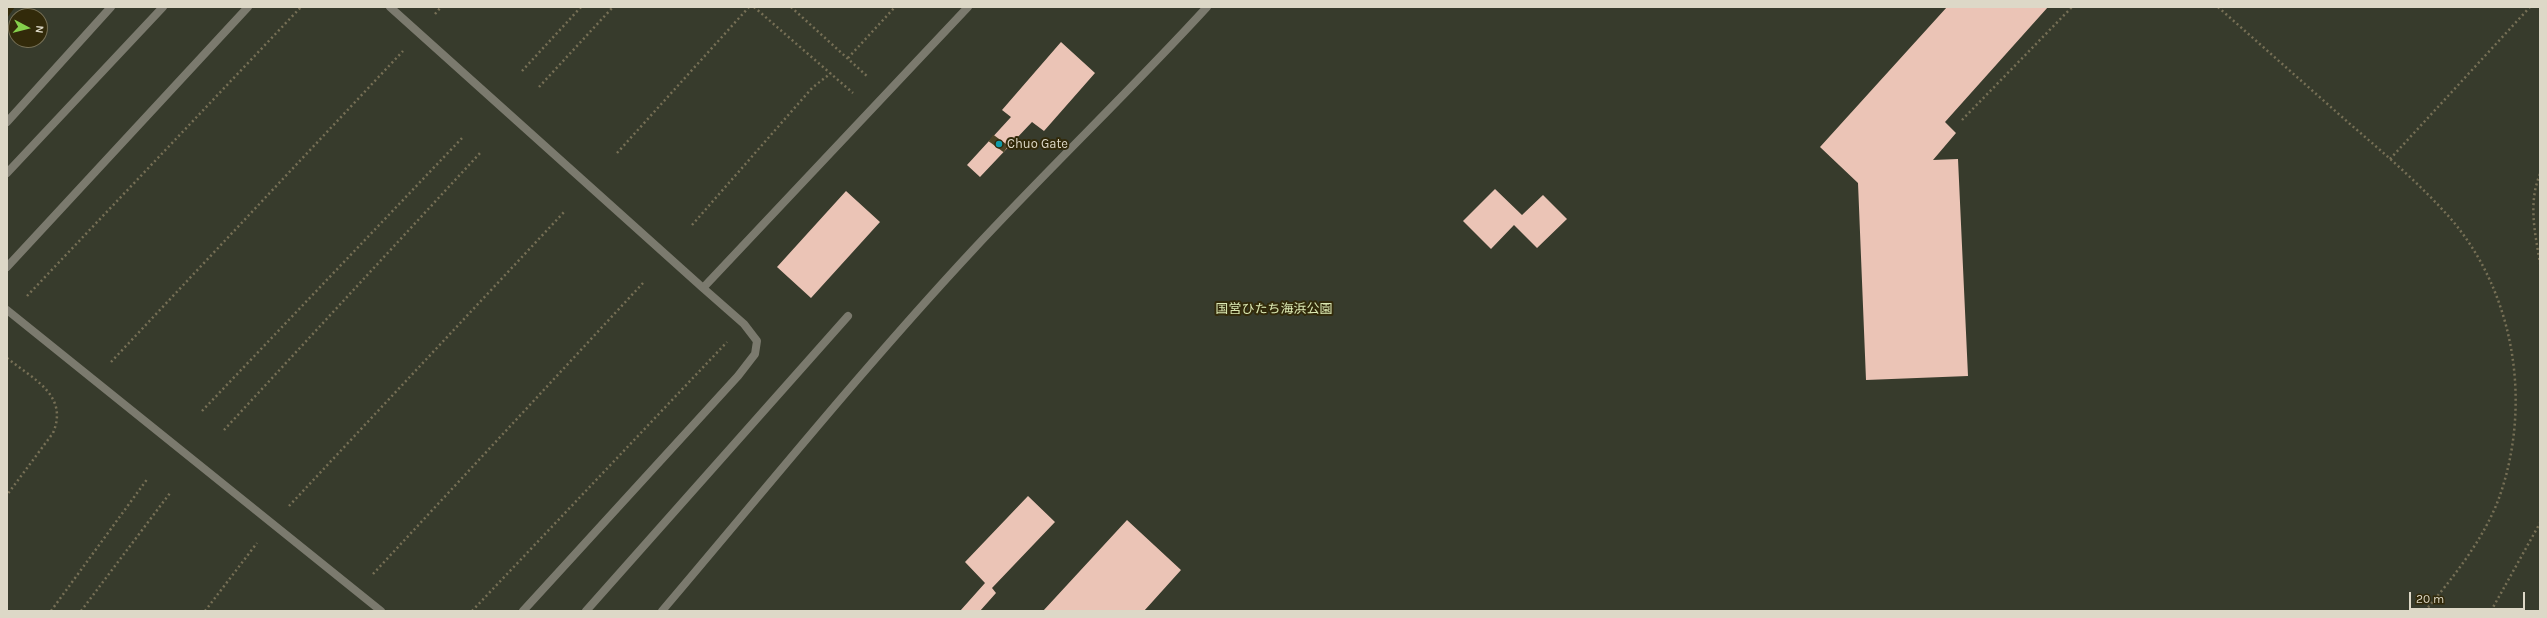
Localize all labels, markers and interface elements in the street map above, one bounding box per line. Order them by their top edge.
north arrow [8,8,48,48]
text: N [32,25,46,34]
place label: Chuo Gate [1007,136,1068,152]
marker: Chuo Gate [994,139,1004,149]
park label: 国営ひたち海浜公園 [1216,301,1332,317]
scale bar [2411,584,2527,610]
text: 20 m [2416,592,2444,606]

